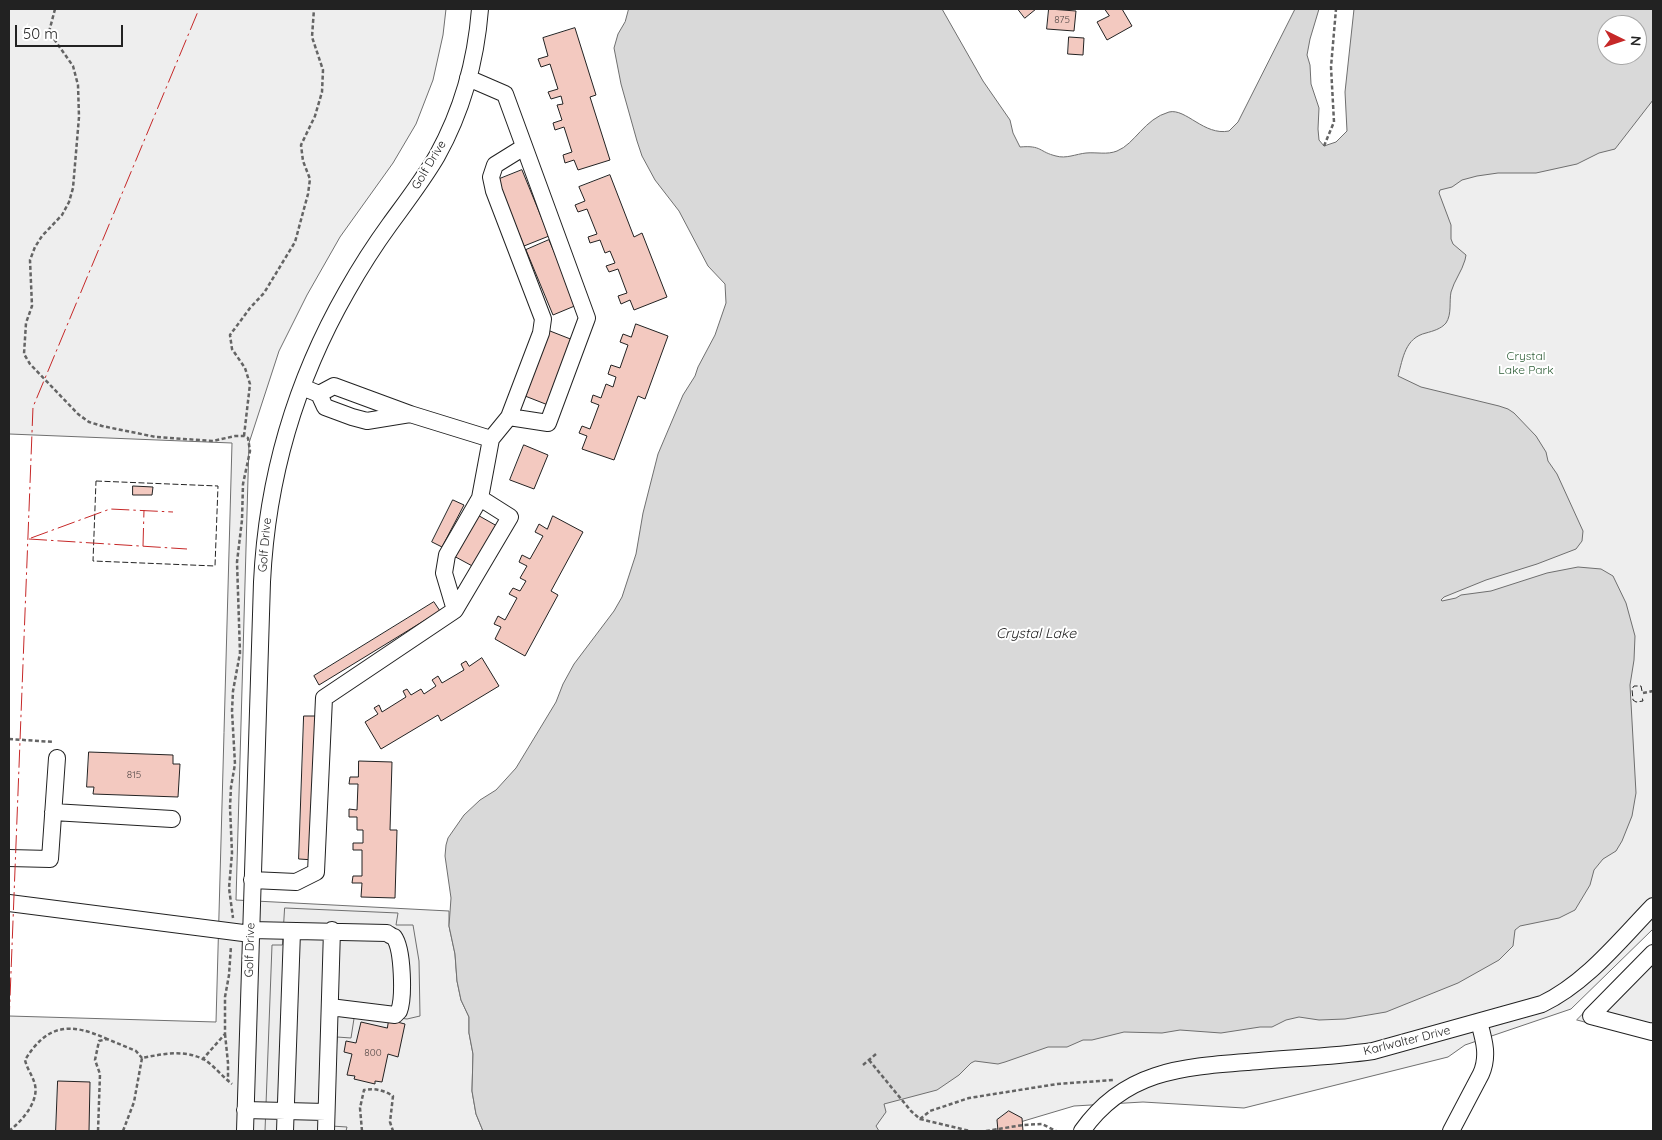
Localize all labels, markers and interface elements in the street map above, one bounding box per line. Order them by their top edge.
house number: 875 [1054,14,1070,26]
scale bar [18,15,125,47]
north arrow [1597,15,1647,65]
text: 50 m [23,24,58,43]
text: N [1627,35,1645,47]
street label: Golf Drive [409,138,449,192]
park label: Crystal Lake Park [1498,349,1554,377]
street label: Golf Drive [255,517,275,573]
water label: Crystal Lake [996,626,1076,642]
house number: 815 [127,769,141,781]
street label: Golf Drive [242,922,258,978]
street label: Karlwalter Drive [1362,1023,1452,1059]
house number: 800 [364,1047,382,1059]

